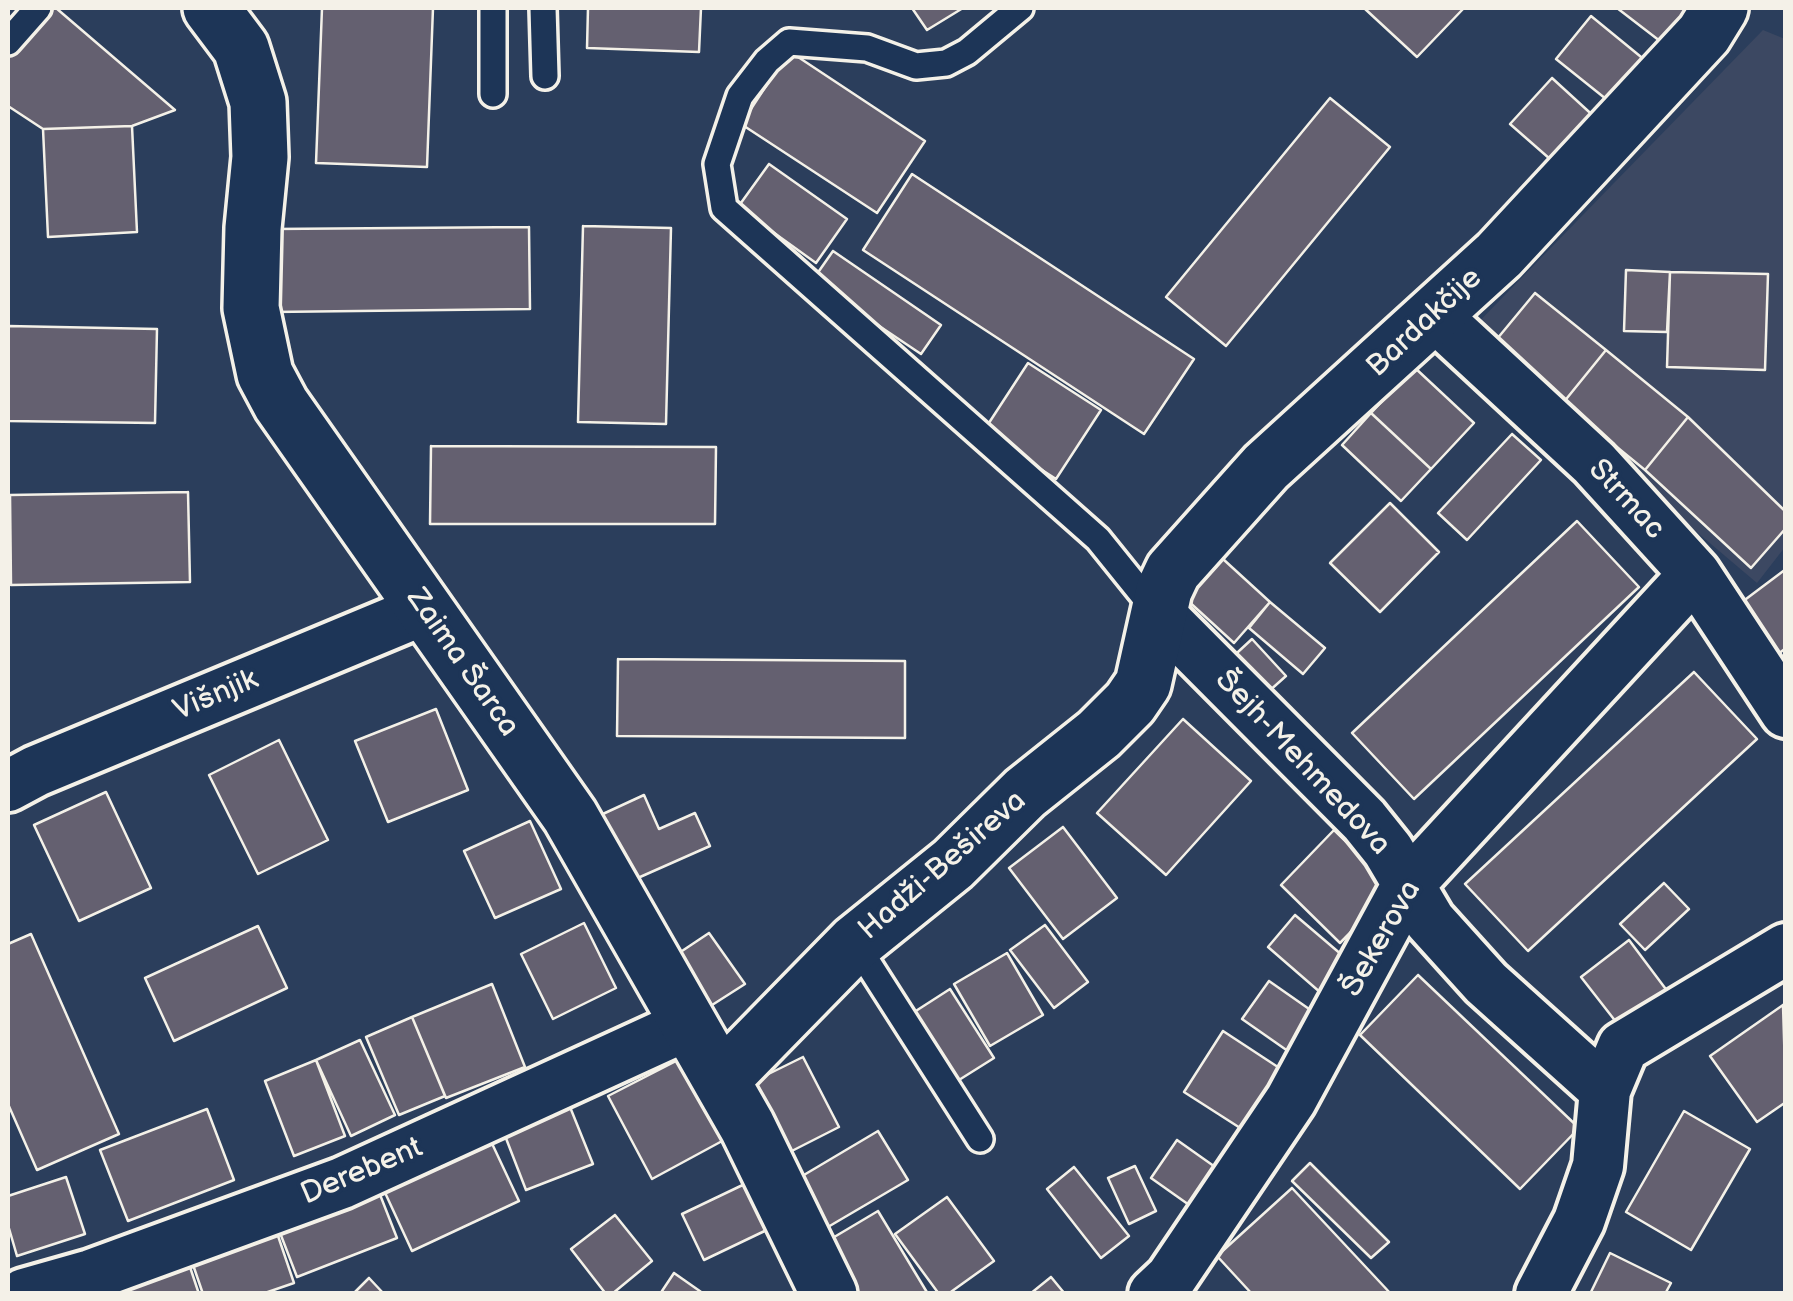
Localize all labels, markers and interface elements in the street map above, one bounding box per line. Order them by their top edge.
street label: Bardakčije [1360,261,1490,385]
street label: Strmac [1580,453,1672,547]
street label: Zaima Šarca [398,582,526,744]
street label: Višnjik [168,662,264,730]
street label: Šejh-Mehmedova [1207,663,1397,863]
street label: Hadži-Bešireva [852,784,1034,948]
street label: Šekerova [1334,875,1430,1003]
street label: Derebent [296,1130,428,1214]

